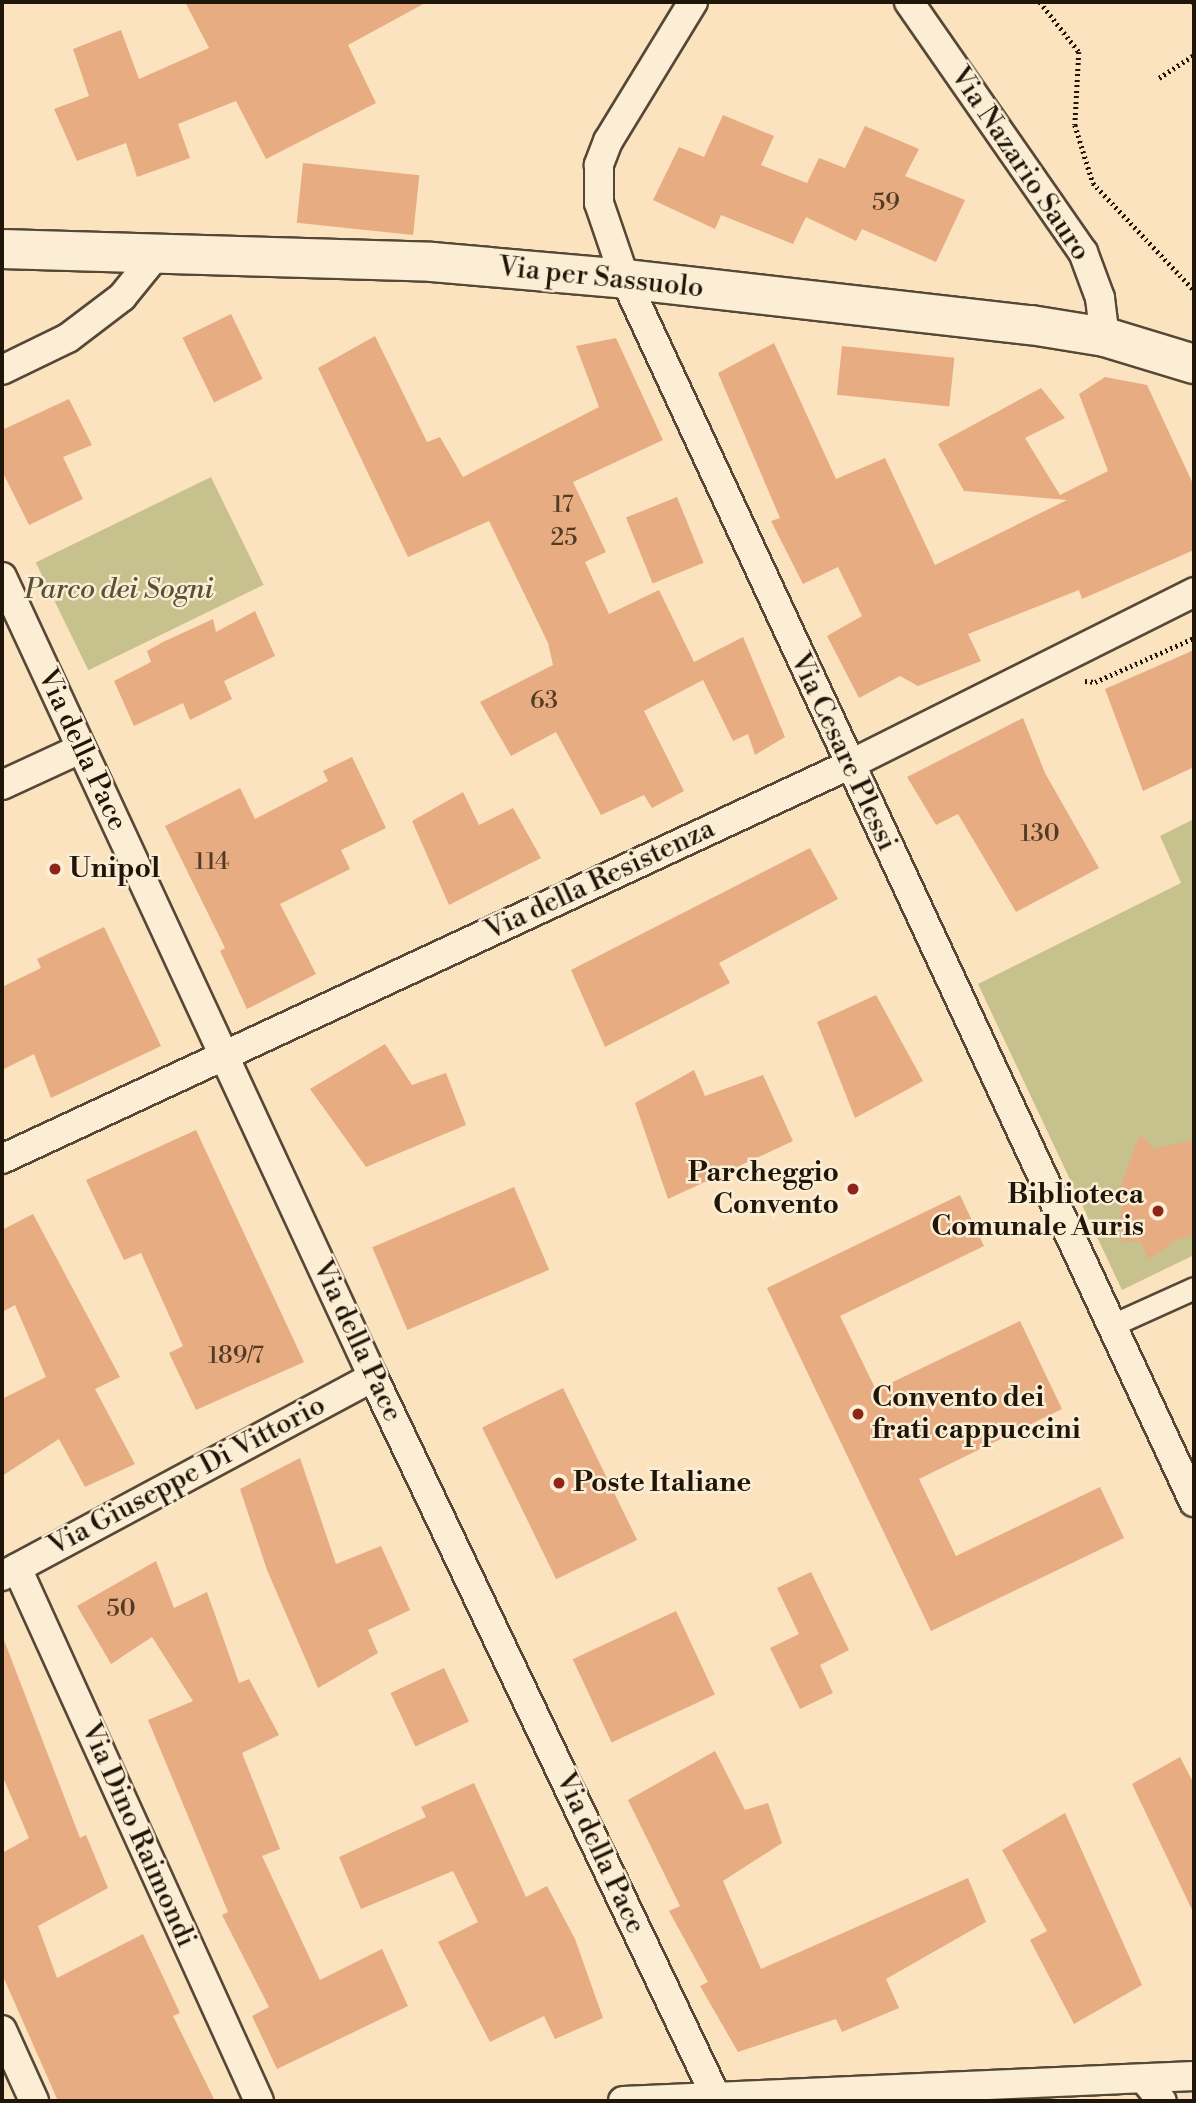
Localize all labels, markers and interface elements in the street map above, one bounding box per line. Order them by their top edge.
street label: Via Nazario Sauro [943,61,1097,267]
house number: 59 [872,190,900,218]
street label: Via per Sassuolo [497,251,705,305]
house number: 17 [552,492,574,520]
house number: 25 [551,525,577,553]
park label: Parco dei Sogni [24,573,214,607]
street label: Via Cesare Plessi [782,648,904,856]
street label: Via della Pace [30,664,134,836]
house number: 63 [530,688,558,716]
street label: Via della Resistenza [480,812,720,948]
house number: 130 [1020,821,1060,849]
house number: 114 [195,849,229,877]
place label: Unipol [69,852,160,886]
marker: Unipol [47,861,63,877]
place label: Parcheggio Convento [688,1156,839,1222]
place label: Biblioteca Comunale Auris [931,1178,1144,1244]
marker: Parcheggio Convento [845,1181,861,1197]
marker: Biblioteca Comunale Auris [1150,1203,1166,1219]
street label: Via della Pace [305,1255,409,1427]
house number: 189/7 [208,1343,264,1371]
place label: Convento dei frati cappuccini [872,1381,1081,1447]
street label: Via Giuseppe Di Vittorio [43,1389,331,1563]
marker: Convento dei frati cappuccini [850,1406,866,1422]
place label: Poste Italiane [573,1466,751,1500]
marker: Poste Italiane [551,1475,567,1491]
house number: 50 [106,1596,136,1624]
street label: Via Dino Raimondi [73,1717,203,1953]
street label: Via della Pace [548,1767,652,1939]

